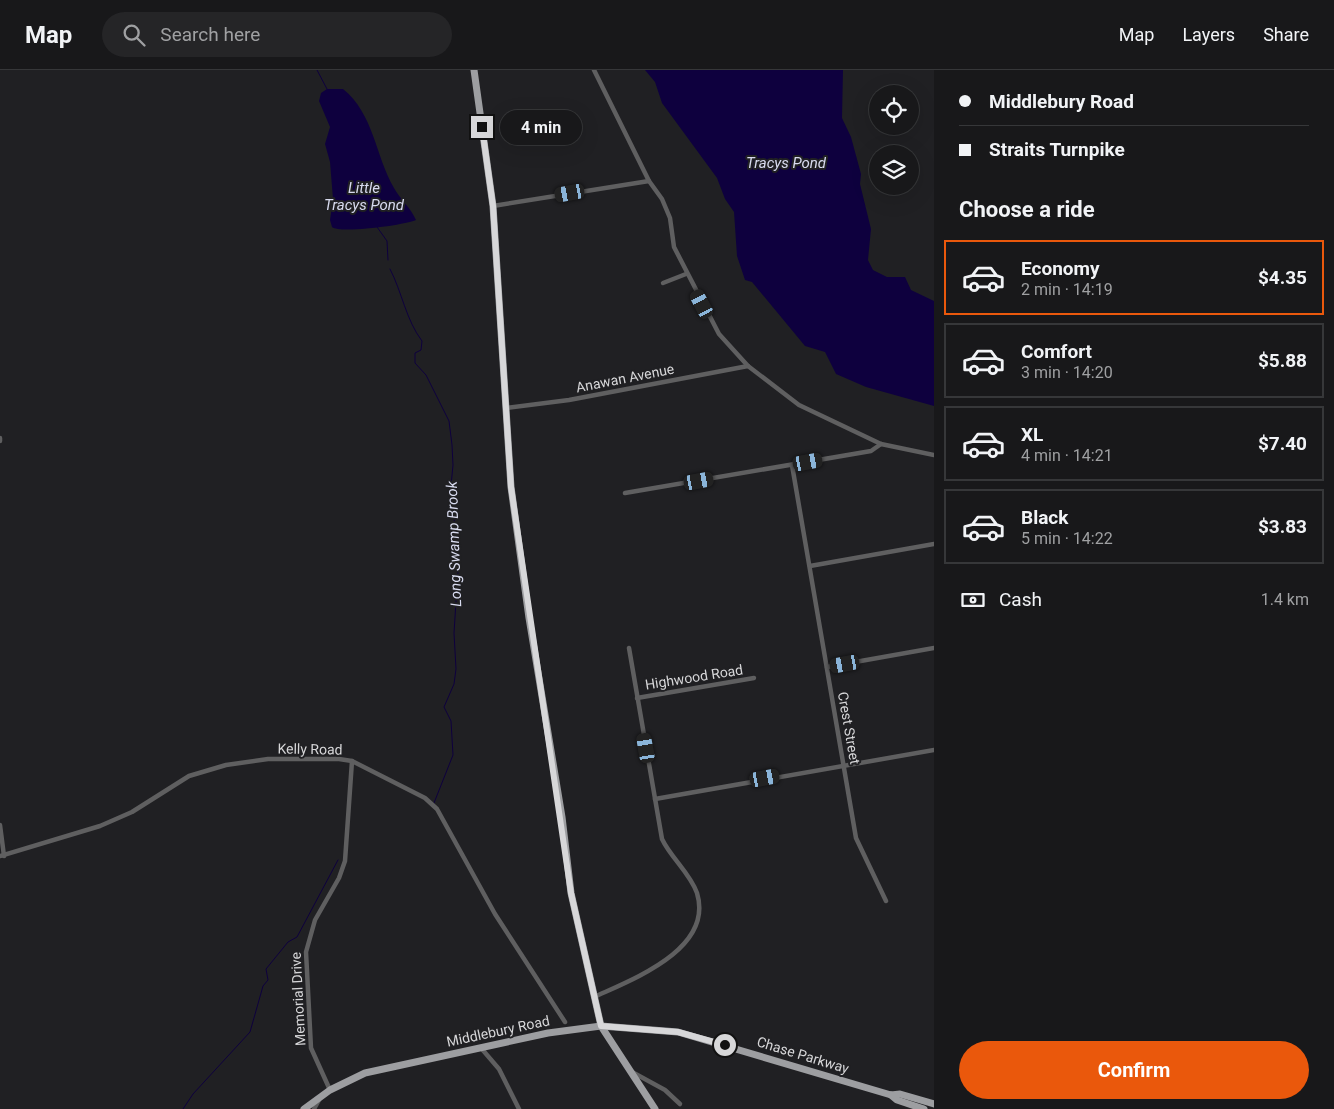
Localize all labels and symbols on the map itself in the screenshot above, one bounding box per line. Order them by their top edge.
callout: 4 min [500,110,582,144]
route end [471,116,493,138]
water label: Tracys Pond [746,154,827,172]
water label: Little Tracys Pond [324,179,405,214]
car [553,183,586,203]
car [688,287,715,321]
street label: Anawan Avenue [575,361,675,395]
car [791,452,824,472]
car [682,471,715,491]
water label: Long Swamp Brook [443,480,465,607]
car [828,654,861,674]
street label: Highwood Road [644,661,744,693]
street label: Crest Street [835,690,863,766]
car [636,732,655,764]
street label: Kelly Road [277,740,343,758]
car [748,768,781,788]
street label: Memorial Drive [288,952,308,1046]
street label: Middlebury Road [445,1012,551,1050]
street label: Chase Parkway [755,1033,851,1077]
route start [714,1034,736,1056]

